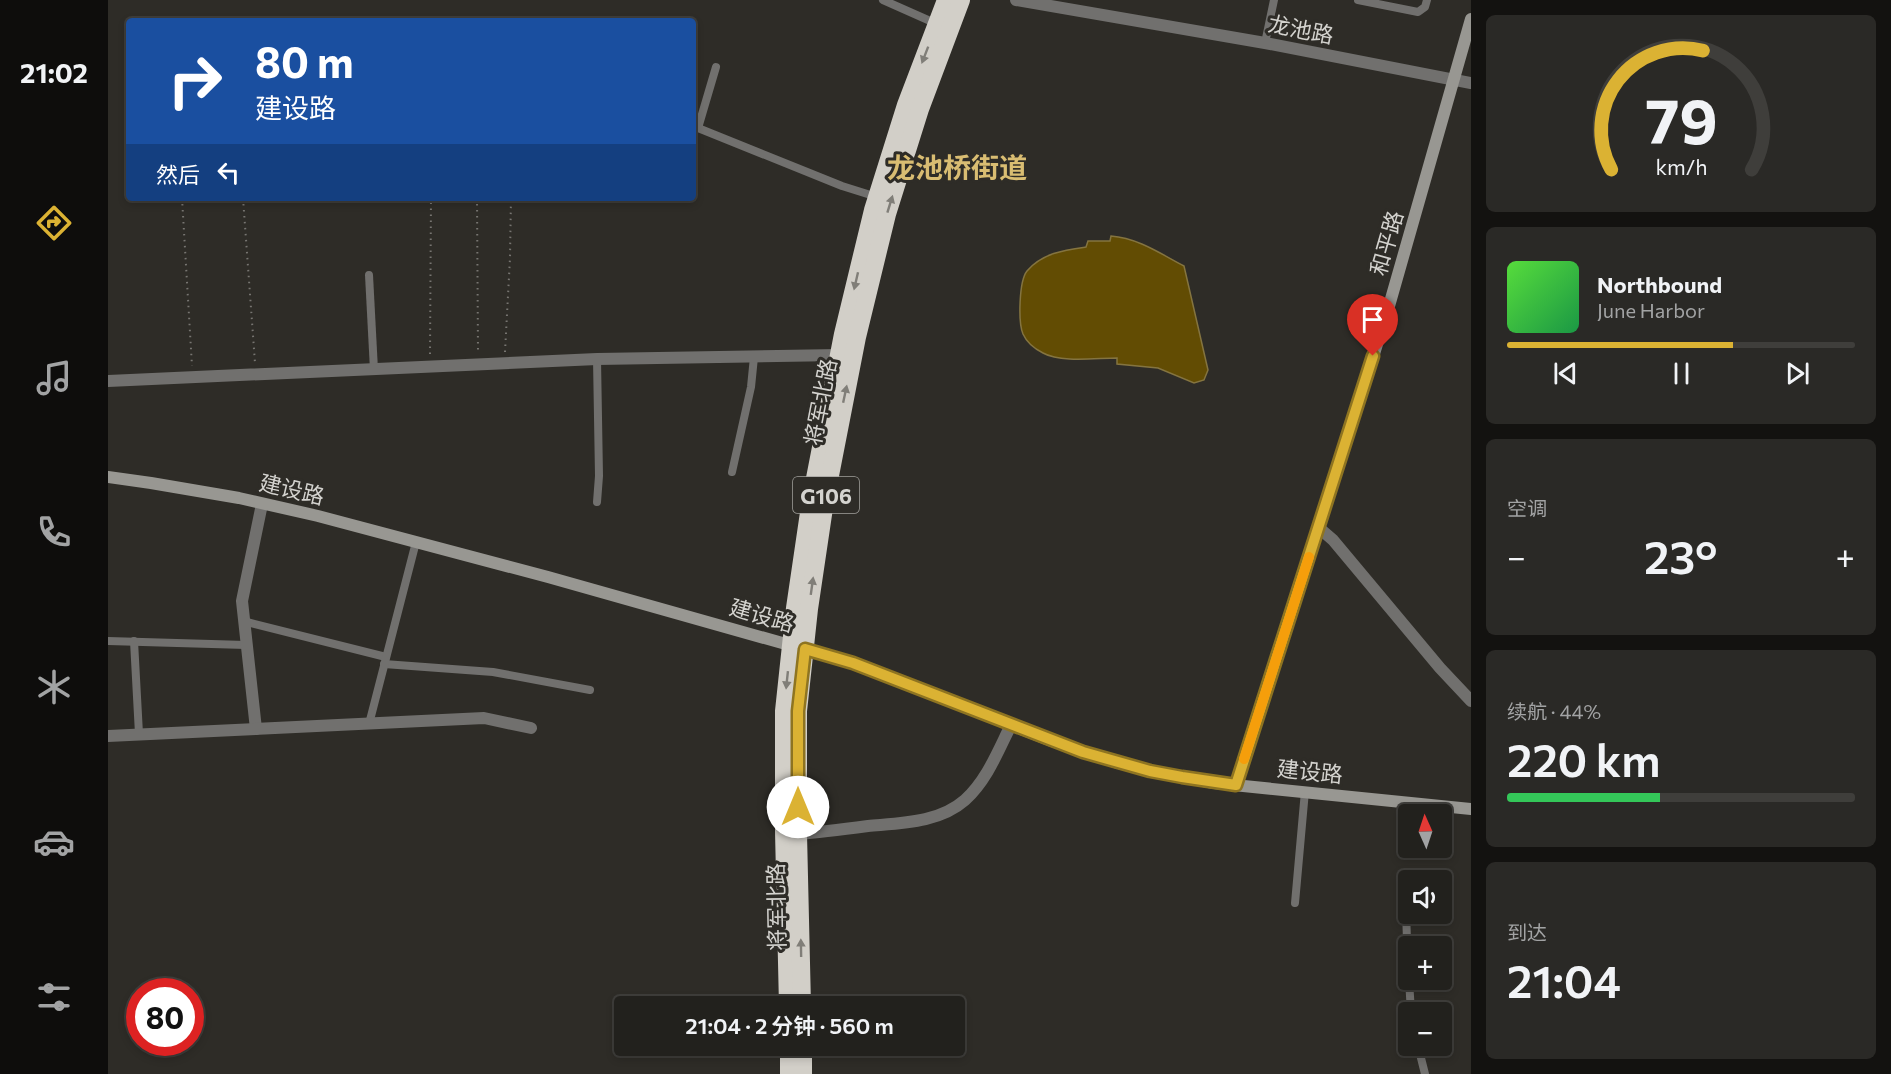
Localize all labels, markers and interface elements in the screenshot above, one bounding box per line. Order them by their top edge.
street label: 龙池路 [1266,9,1336,49]
text: 80 m [255,35,354,87]
icon: right [156,42,234,120]
one-way arrow [920,46,930,64]
text: 21:02 [20,56,88,89]
text: 79 [1645,82,1717,158]
text: 建设路 [255,91,336,124]
district label: 龙池桥街道 [887,150,1027,184]
text: km/h [1655,154,1707,180]
icon: left [212,156,245,189]
text: 然后 [156,161,200,188]
one-way arrow [886,195,895,213]
icon: directions [33,202,75,244]
street label: 和平路 [1364,208,1408,278]
text: Northbound [1597,271,1722,298]
one-way arrow [850,272,860,290]
pin [1347,294,1398,356]
text: June Harbor [1597,298,1705,322]
icon: arrive [1356,303,1389,336]
street label: 将军北路 [798,356,842,448]
icon: music [33,357,75,399]
icon: previous [1549,357,1582,390]
icon: pause [1665,357,1698,390]
icon: next [1781,357,1814,390]
one-way arrow [841,384,851,403]
street label: 建设路 [257,468,327,510]
road number: G106 [793,477,859,513]
text: 空调 [1507,496,1547,520]
icon: phone [33,511,75,553]
text: 23° [1644,528,1717,583]
text: − [1507,535,1526,576]
text: + [1836,535,1855,576]
one-way arrow [808,576,817,595]
street label: 建设路 [727,593,797,637]
icon: climate [33,666,75,708]
one-way arrow [782,670,792,689]
text: 续航 · 44% [1507,699,1601,723]
text: 220 km [1507,731,1660,786]
street label: 建设路 [1276,754,1344,788]
position arrow [766,775,830,839]
north arrow [1398,804,1452,858]
map controls [1398,804,1452,1056]
icon: car [33,821,75,863]
street label: 将军北路 [762,863,790,951]
button: sound [1398,870,1452,924]
text: 到达 [1507,920,1547,944]
button: + [1398,936,1452,990]
one-way arrow [796,939,806,958]
text: 21:04 [1507,952,1621,1007]
icon: filters [33,976,75,1018]
speed limit sign: 80 [126,978,204,1056]
button: − [1398,1002,1452,1056]
text: 21:04 · 2 分钟 · 560 m [685,1012,894,1039]

